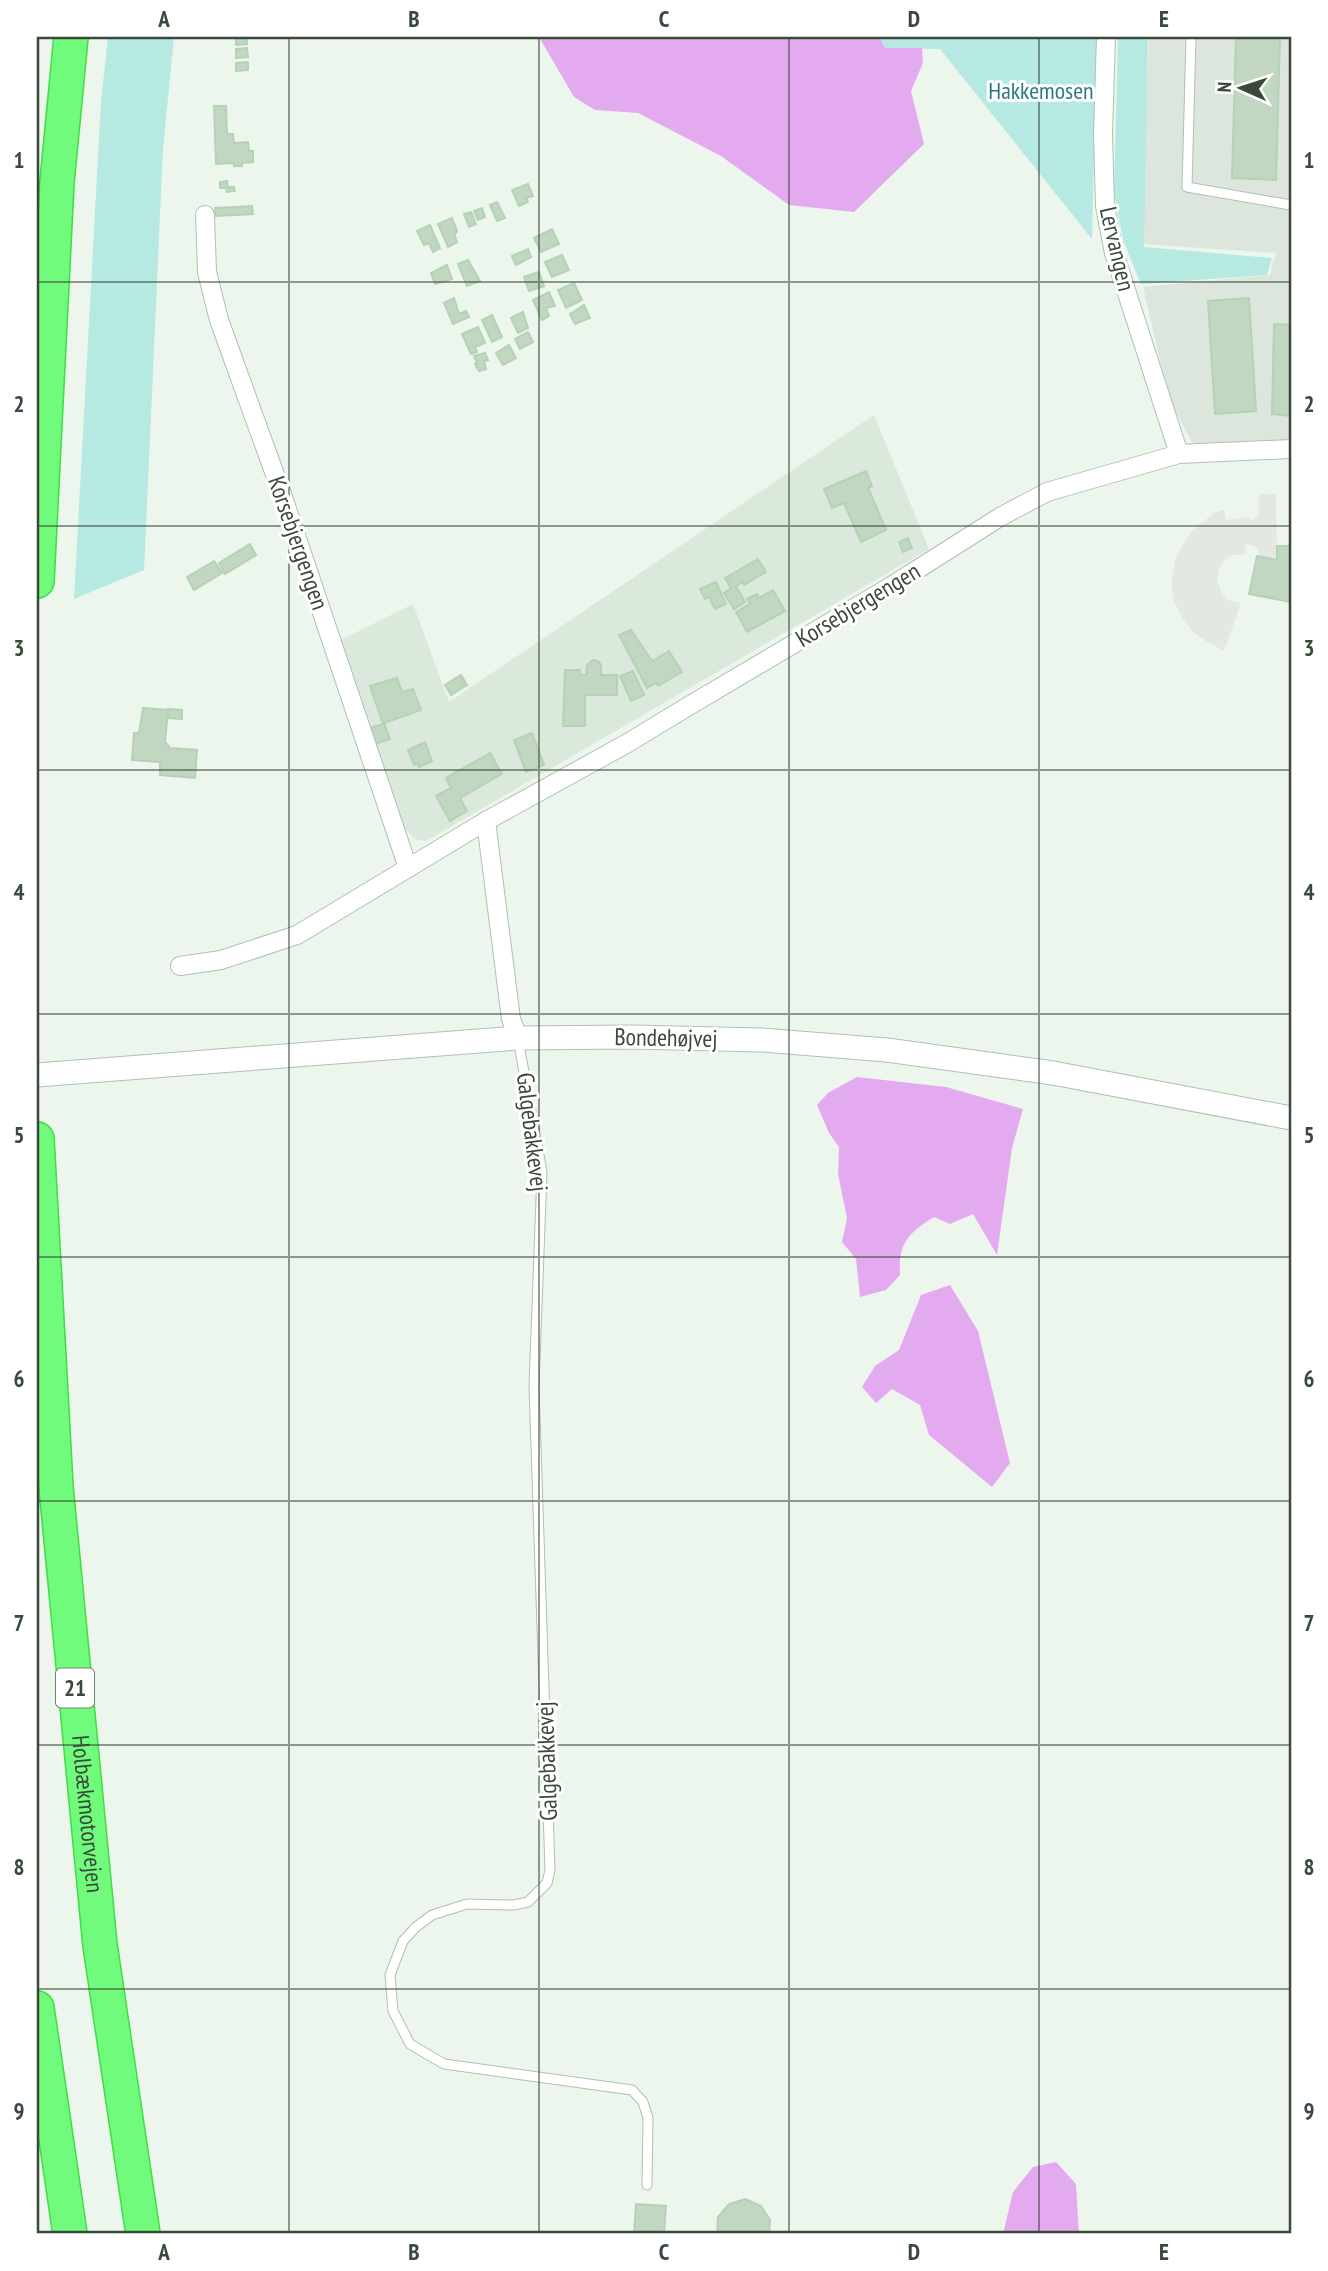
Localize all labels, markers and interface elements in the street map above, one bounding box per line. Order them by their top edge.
text: A [157,4,170,33]
text: B [408,4,420,33]
text: C [659,4,670,33]
text: D [908,4,920,33]
text: E [1159,4,1169,33]
north arrow [1206,52,1276,122]
park label: Hakkemosen [988,75,1094,106]
text: N [1212,81,1236,93]
text: 1 [14,145,25,174]
text: 1 [1304,145,1315,174]
street label: Lervangen [1093,204,1142,294]
text: 2 [14,389,25,418]
text: 2 [1304,389,1315,418]
street label: Korsebjergengen [261,472,336,614]
street label: Korsebjergengen [790,555,926,654]
text: 3 [14,633,25,662]
text: 3 [1304,633,1315,662]
text: 4 [14,877,25,906]
text: 4 [1304,877,1315,906]
street label: Bondehøjvej [614,1021,718,1054]
street label: Galgebakkevej [510,1071,555,1193]
text: 5 [14,1120,25,1149]
text: 5 [1304,1120,1315,1149]
text: 6 [14,1364,25,1393]
text: 6 [1304,1364,1315,1393]
text: 7 [14,1608,25,1637]
text: 7 [1304,1608,1315,1637]
road number: 21 [56,1668,94,1708]
street label: Galgebakkevej [529,1701,564,1821]
street label: Holbækmotorvejen [65,1734,111,1894]
text: 8 [14,1852,25,1881]
text: 8 [1304,1852,1315,1881]
text: 9 [14,2096,25,2125]
text: 9 [1304,2096,1315,2125]
text: A [157,2237,170,2266]
text: B [408,2237,420,2266]
text: C [659,2237,670,2266]
text: D [908,2237,920,2266]
text: E [1159,2237,1169,2266]

